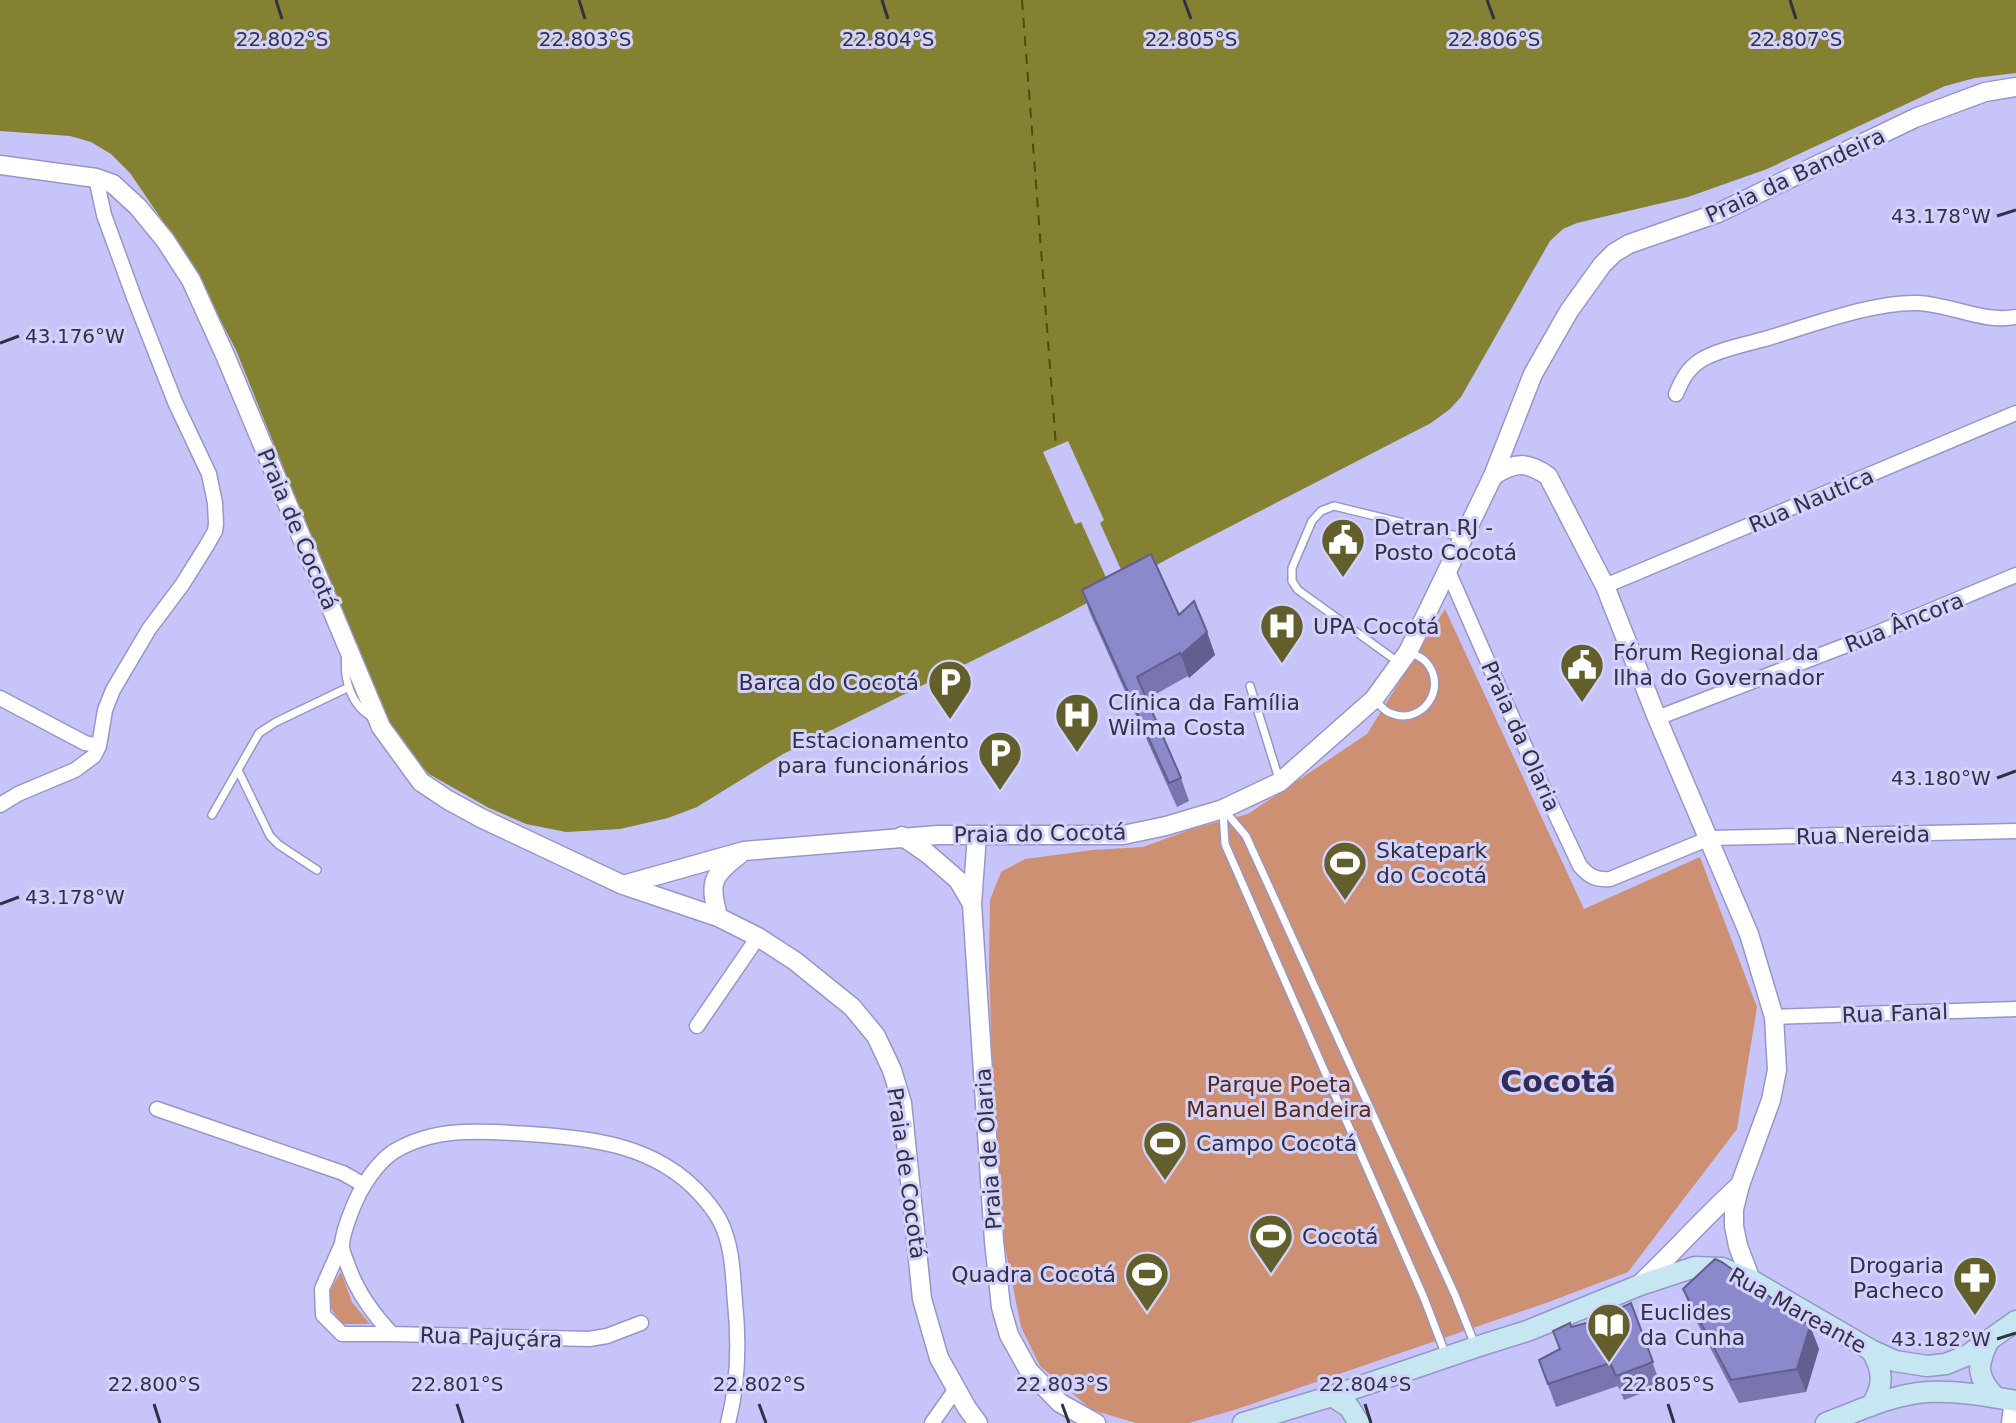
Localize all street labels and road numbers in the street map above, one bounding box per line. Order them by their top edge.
street label: Praia da Bandeira [1702,123,1889,228]
street label: Praia de Cocotá [252,445,343,614]
street label: Rua Nautica [1745,463,1877,538]
street label: Rua Âncora [1841,587,1967,658]
street label: Praia da Olaria [1476,657,1565,815]
street label: Praia do Cocotá [953,819,1127,848]
street label: Rua Nereida [1796,822,1930,849]
street label: Rua Fanal [1841,999,1949,1028]
street label: Praia de Olaria [970,1067,1007,1231]
street label: Praia de Cocotá [882,1086,931,1260]
street label: Rua Mareante [1725,1262,1871,1358]
street label: Rua Pajuçára [419,1323,563,1352]

